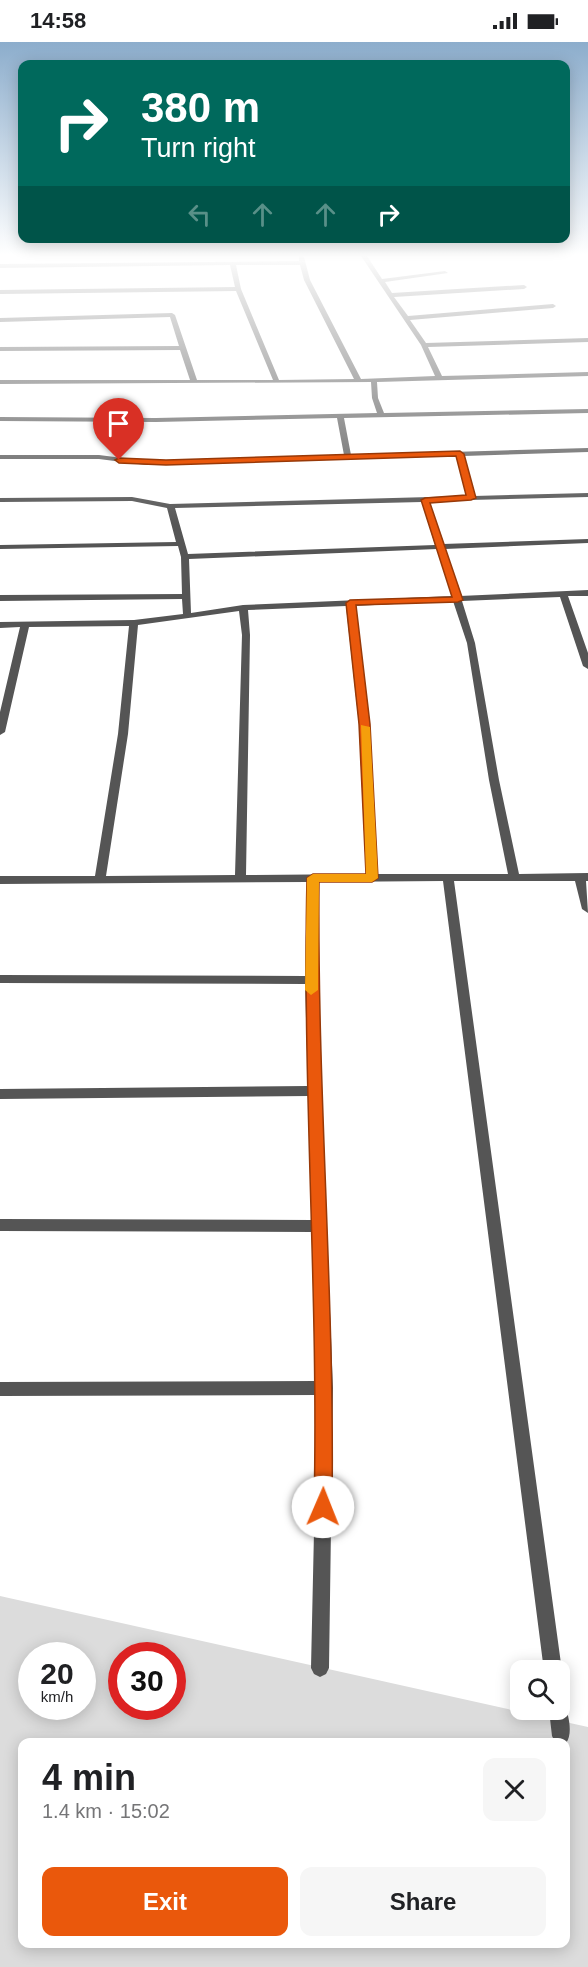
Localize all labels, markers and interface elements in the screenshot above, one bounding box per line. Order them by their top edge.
text: 14:58 [30,8,86,33]
icon: right [42,84,120,162]
text: 380 m [141,84,260,131]
text: Turn right [141,133,256,163]
icon: left [183,198,216,231]
icon: ahead [246,198,279,231]
icon: ahead [309,198,342,231]
icon: right [372,198,405,231]
pin [93,398,144,460]
icon: arrive [102,407,135,440]
position arrow [291,1475,355,1539]
speed limit sign: 30 [108,1642,186,1720]
text: 20 [40,1657,74,1690]
map controls [510,1660,570,1720]
button: search [510,1660,570,1720]
text: km/h [41,1688,73,1705]
text: 4 min [42,1757,136,1798]
button: close [483,1758,546,1821]
text: 1.4 km · 15:02 [42,1800,170,1822]
button: Exit [42,1867,288,1936]
button: Share [300,1867,546,1936]

